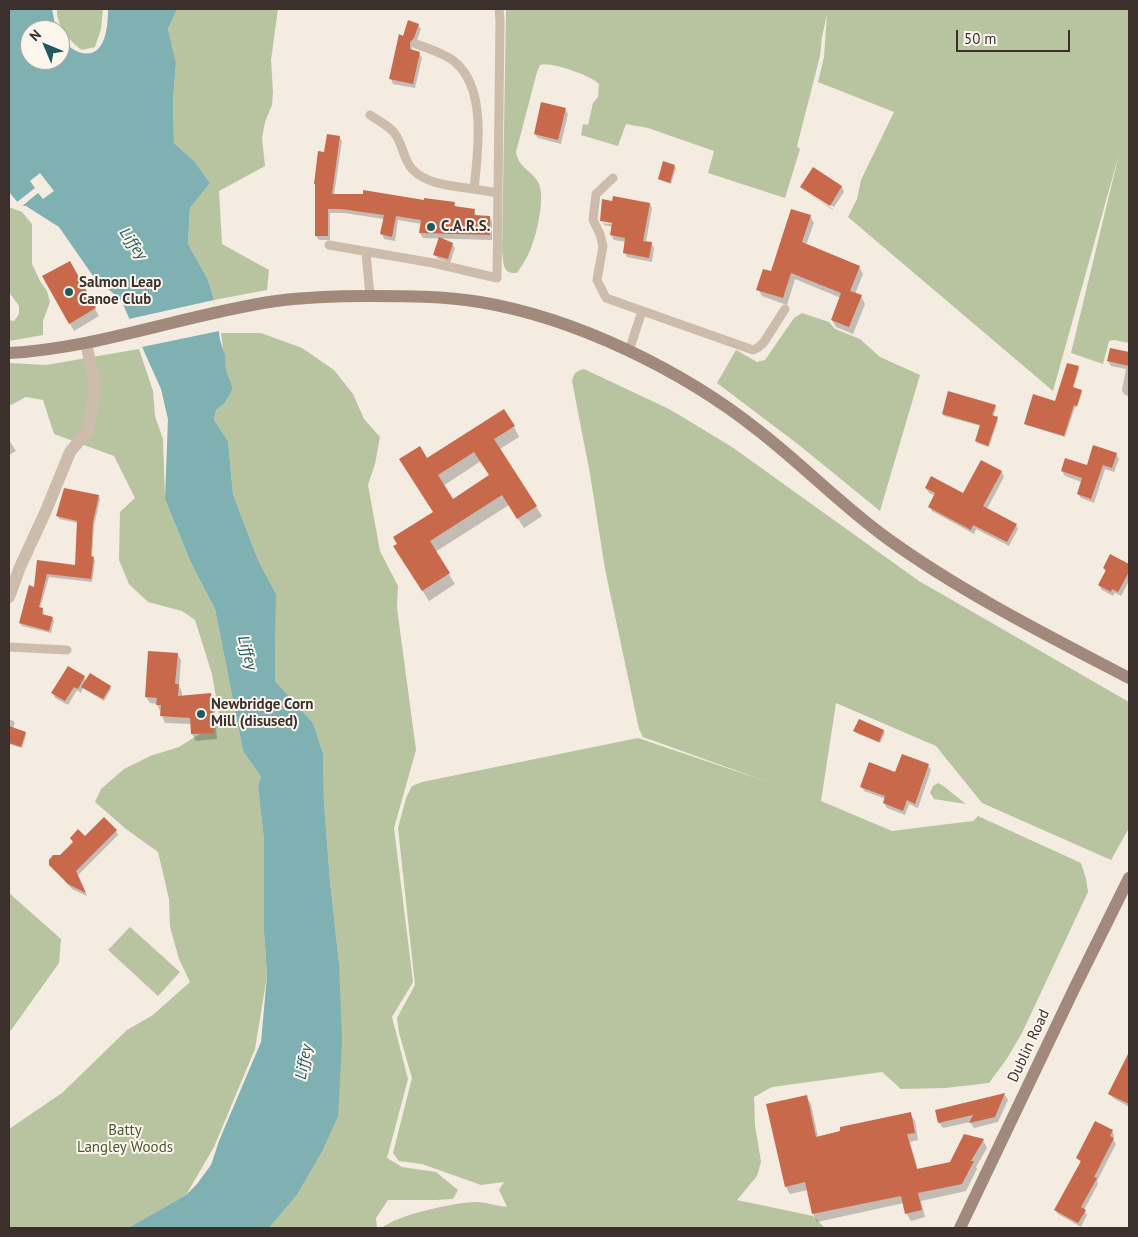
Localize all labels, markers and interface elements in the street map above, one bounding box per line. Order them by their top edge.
north arrow [20,20,70,70]
scale bar [958,20,1072,52]
text: N [25,25,45,45]
text: 50 m [964,29,997,48]
place label: C.A.R.S. [441,218,490,236]
marker: C.A.R.S. [425,221,437,233]
water label: Liffey [115,224,151,264]
place label: Salmon Leap Canoe Club [79,274,161,309]
marker: Salmon Leap Canoe Club [63,286,75,298]
water label: Liffey [233,633,261,673]
place label: Newbridge Corn Mill (disused) [211,696,313,731]
marker: Newbridge Corn Mill (disused) [195,708,207,720]
street label: Dublin Road [1004,1007,1054,1085]
water label: Liffey [291,1043,317,1081]
park label: Batty Langley Woods [77,1122,173,1157]

